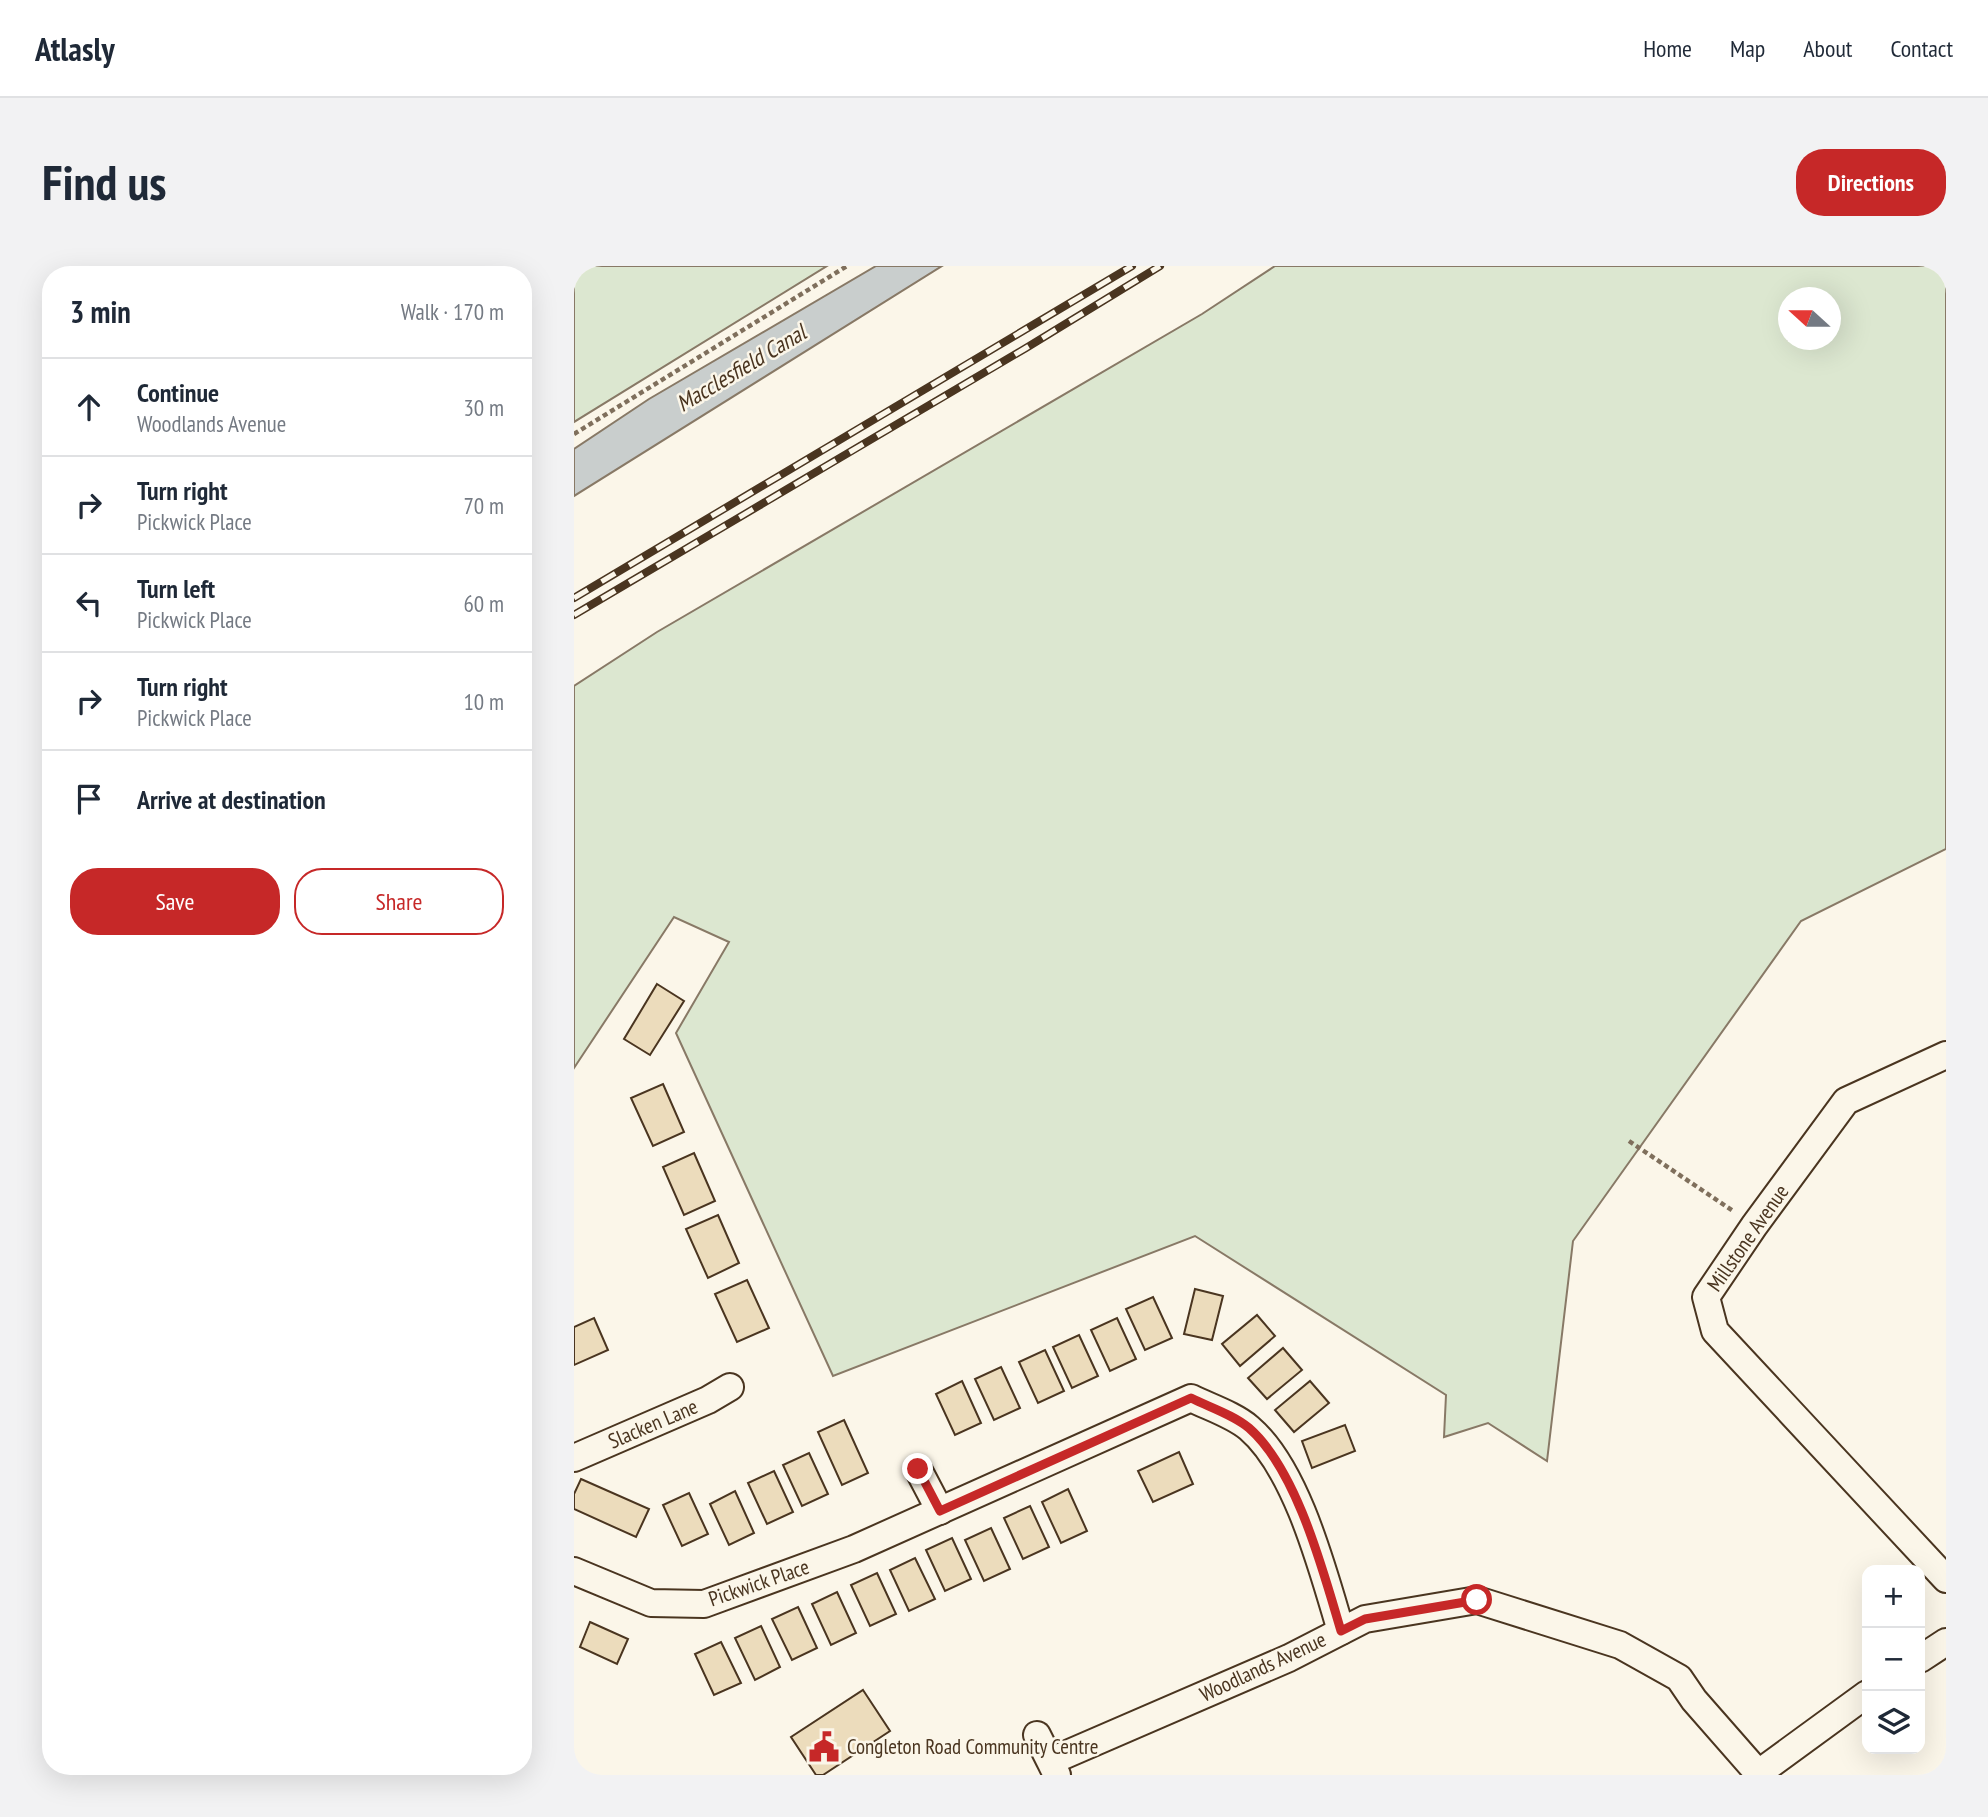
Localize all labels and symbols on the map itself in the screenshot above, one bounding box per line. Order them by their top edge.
north arrow [1778,287,1841,350]
water label: Macclesfield Canal [671,316,813,418]
street label: Millstone Avenue [1701,1179,1794,1296]
street label: Slacken Lane [604,1393,702,1454]
route end [902,1453,933,1484]
street label: Pickwick Place [705,1553,813,1612]
route start [1461,1584,1492,1615]
street label: Woodlands Avenue [1195,1626,1330,1708]
public building icon: Congleton Road Community Centre [807,1730,841,1764]
place label: Congleton Road Community Centre [847,1733,1098,1760]

